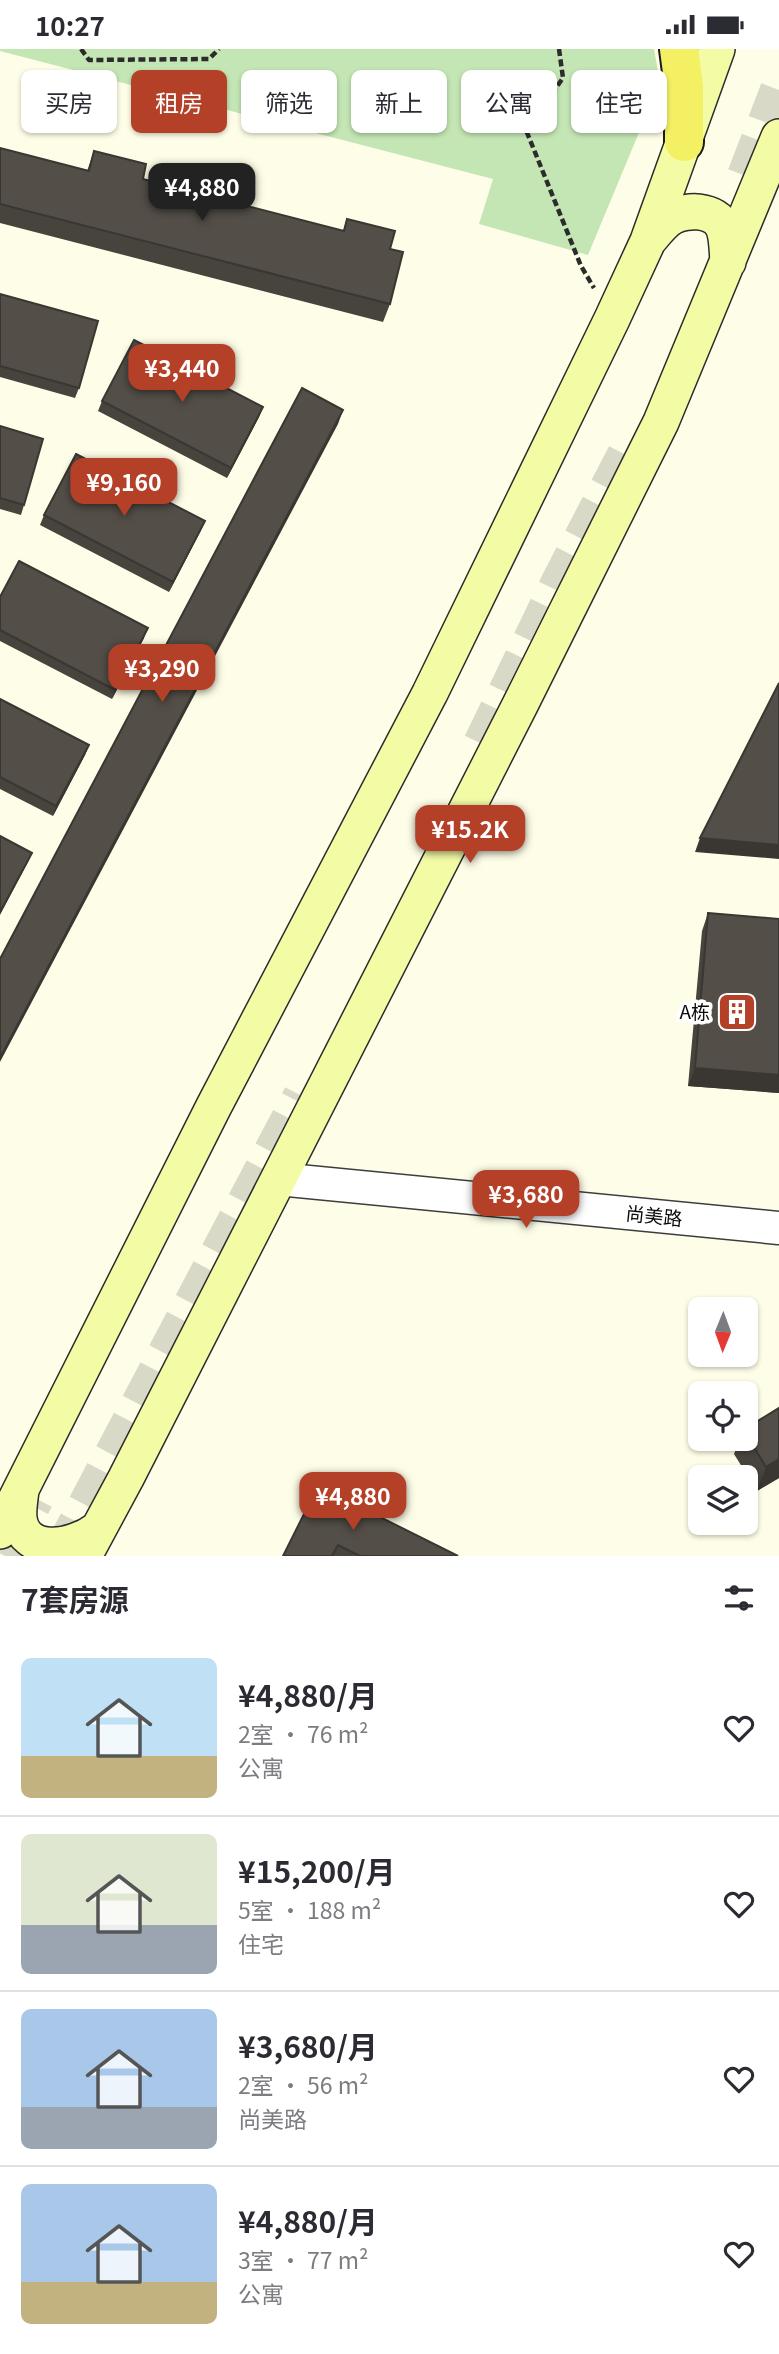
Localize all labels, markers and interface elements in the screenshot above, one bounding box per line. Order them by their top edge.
text: 10:27 [35,6,105,43]
chip: 买房 [21,70,117,133]
chip: 租房 [131,70,227,133]
chip: 筛选 [241,70,337,133]
chip: 新上 [351,70,447,133]
chip: 公寓 [461,70,557,133]
chip: 住宅 [571,70,667,133]
pin: ¥4,880 [145,163,259,223]
text: ¥4,880 [164,169,240,203]
pin: ¥3,440 [125,345,239,404]
text: ¥3,440 [144,350,220,384]
pin: ¥9,160 [67,459,181,518]
text: ¥9,160 [86,464,162,498]
pin: ¥3,290 [105,645,219,704]
text: ¥3,290 [124,650,200,684]
pin: ¥15.2K [413,805,527,865]
text: ¥15.2K [431,811,509,845]
building icon: A栋 [716,991,758,1033]
place label: A栋 [679,997,710,1024]
pin: ¥3,680 [469,1171,583,1230]
text: ¥3,680 [488,1176,564,1210]
street label: 尚美路 [624,1198,684,1231]
north arrow [688,1297,758,1367]
map controls [688,1297,758,1535]
button: locate [688,1381,758,1451]
button: layers [688,1465,758,1535]
pin: ¥4,880 [296,1473,410,1532]
text: ¥4,880 [315,1478,391,1512]
text: 7套房源 [21,1576,129,1620]
icon: filters [720,1579,758,1617]
text: ¥4,880/月 [238,1672,378,1716]
icon: home [77,1686,161,1770]
icon: heart [720,1709,758,1747]
text: 2室 · 76 m² [238,1716,369,1750]
text: 公寓 [238,1750,284,1784]
text: ¥15,200/月 [238,1848,396,1892]
icon: home [77,1862,161,1946]
icon: heart [720,1885,758,1923]
text: 5室 · 188 m² [238,1892,381,1926]
text: 住宅 [238,1926,284,1960]
text: ¥3,680/月 [238,2023,378,2067]
icon: home [77,2037,161,2121]
icon: heart [720,2060,758,2098]
text: 2室 · 56 m² [238,2067,369,2101]
text: 尚美路 [238,2101,307,2135]
text: ¥4,880/月 [238,2198,378,2242]
icon: home [77,2212,161,2296]
icon: heart [720,2235,758,2273]
text: 3室 · 77 m² [238,2242,369,2276]
text: 公寓 [238,2276,284,2310]

